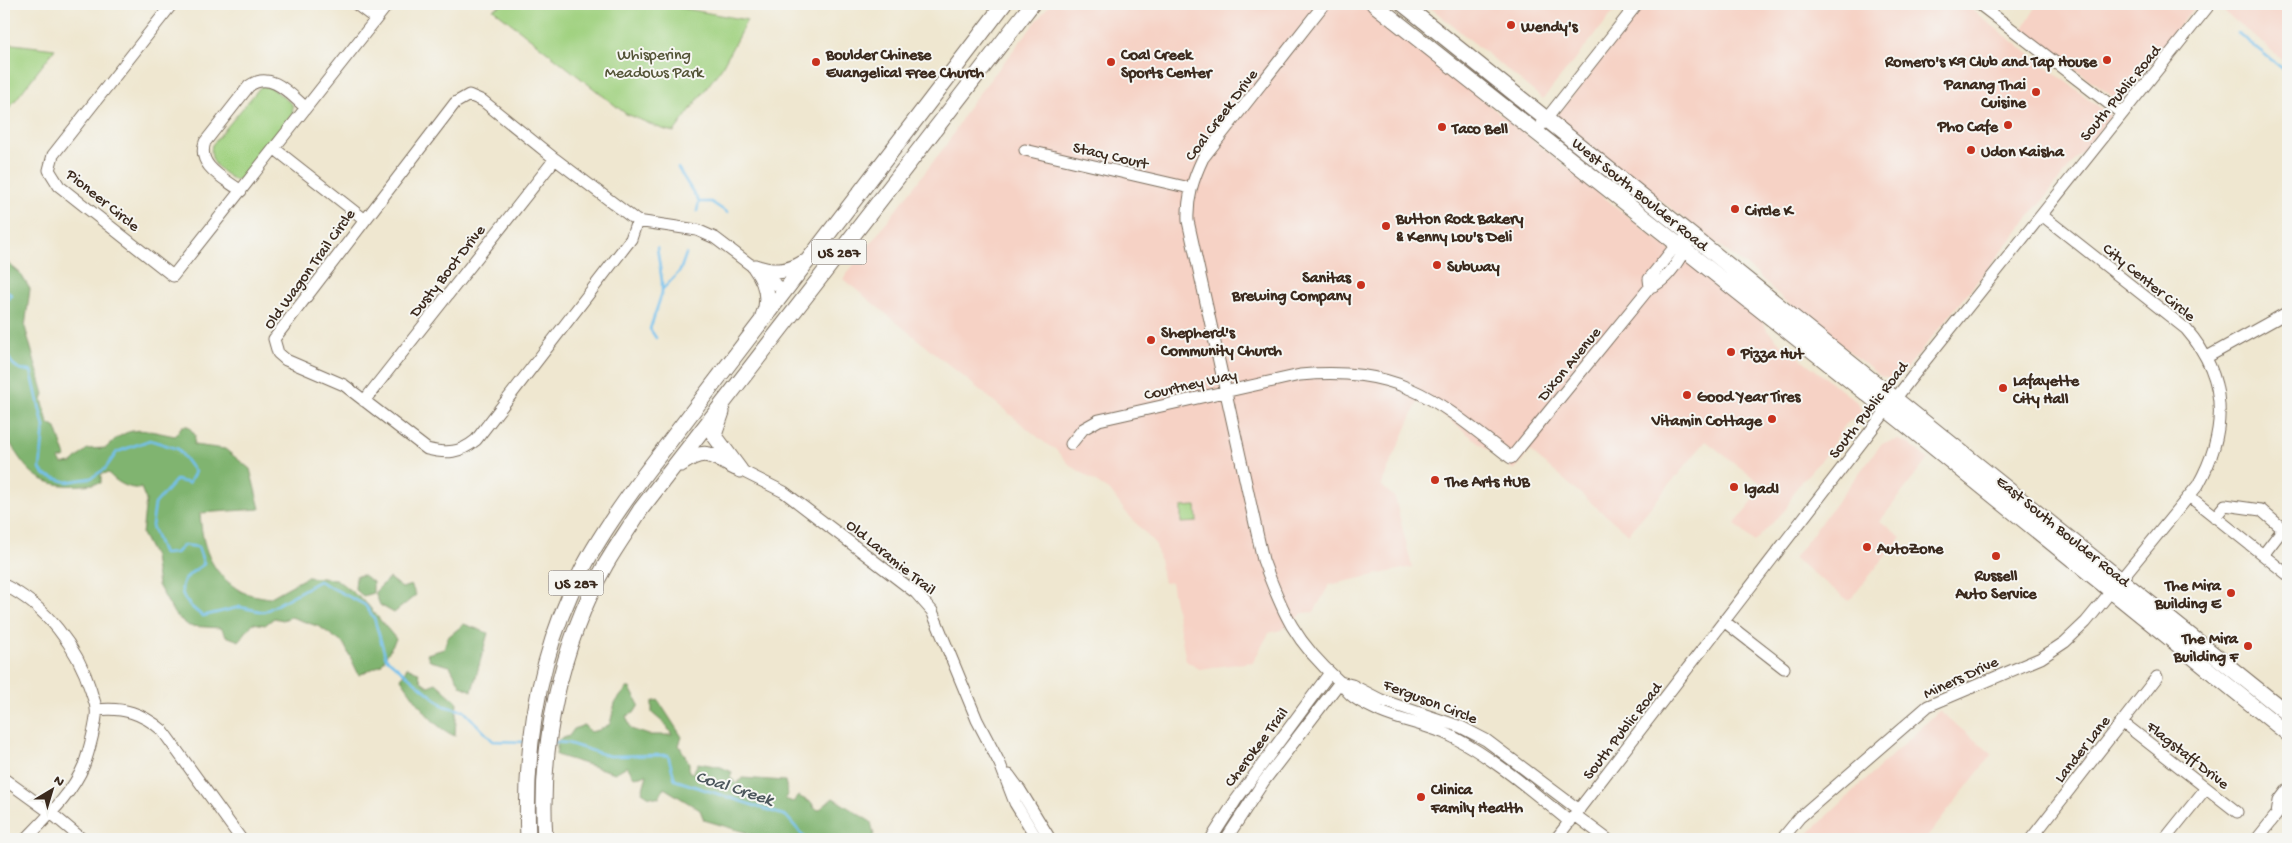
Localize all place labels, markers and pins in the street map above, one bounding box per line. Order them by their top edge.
marker: Wendy's [1505,19,1517,31]
place label: Wendy's [1520,19,1579,38]
place label: Boulder Chinese Evangelical Free Church [825,47,985,84]
place label: Coal Creek Sports Center [1120,47,1214,84]
place label: Romero's K9 Club and Tap House [1884,54,2098,73]
marker: Romero's K9 Club and Tap House [2101,54,2113,66]
marker: Boulder Chinese Evangelical Free Church [810,56,822,68]
marker: Coal Creek Sports Center [1105,56,1117,68]
place label: Panang Thai Cuisine [1943,77,2027,114]
marker: Panang Thai Cuisine [2030,86,2042,98]
place label: Pho Cafe [1937,118,1999,138]
marker: Pho Cafe [2002,119,2014,131]
marker: Taco Bell [1436,121,1448,133]
place label: Taco Bell [1450,121,1509,140]
marker: Udon Kaisha [1965,144,1977,156]
place label: Udon Kaisha [1981,144,2065,163]
marker: Circle K [1729,203,1741,215]
place label: Circle K [1744,203,1795,222]
place label: Button Rock Bakery & Kenny Lou's Deli [1395,211,1524,248]
marker: Button Rock Bakery & Kenny Lou's Deli [1380,220,1392,232]
marker: Subway [1431,259,1443,271]
place label: Subway [1447,259,1500,278]
place label: Sanitas Brewing Company [1231,270,1352,307]
marker: Sanitas Brewing Company [1355,279,1367,291]
place label: Shepherd's Community Church [1160,325,1282,362]
marker: Shepherd's Community Church [1145,334,1157,346]
marker: Pizza Hut [1725,346,1737,358]
place label: Pizza Hut [1740,346,1805,365]
place label: Lafayette City Hall [2012,372,2080,410]
marker: Lafayette City Hall [1997,382,2009,394]
marker: Good Year Tires [1681,389,1693,401]
place label: Good Year Tires [1697,389,1801,408]
place label: Vitamin Cottage [1651,413,1763,432]
marker: Vitamin Cottage [1766,413,1778,425]
marker: The Arts HUB [1429,474,1441,486]
place label: The Arts HUB [1443,474,1530,493]
marker: IgadI [1728,481,1740,493]
place label: IgadI [1744,481,1779,500]
marker: AutoZone [1861,541,1873,553]
place label: AutoZone [1876,541,1944,560]
marker: Russell Auto Service [1990,550,2002,562]
place label: Russell Auto Service [1954,568,2037,605]
place label: The Mira Building E [2154,578,2222,615]
marker: The Mira Building E [2225,587,2237,599]
place label: The Mira Building F [2173,631,2240,668]
marker: The Mira Building F [2242,640,2254,652]
place label: Clinica Family Health [1430,782,1523,819]
marker: Clinica Family Health [1415,791,1427,803]

